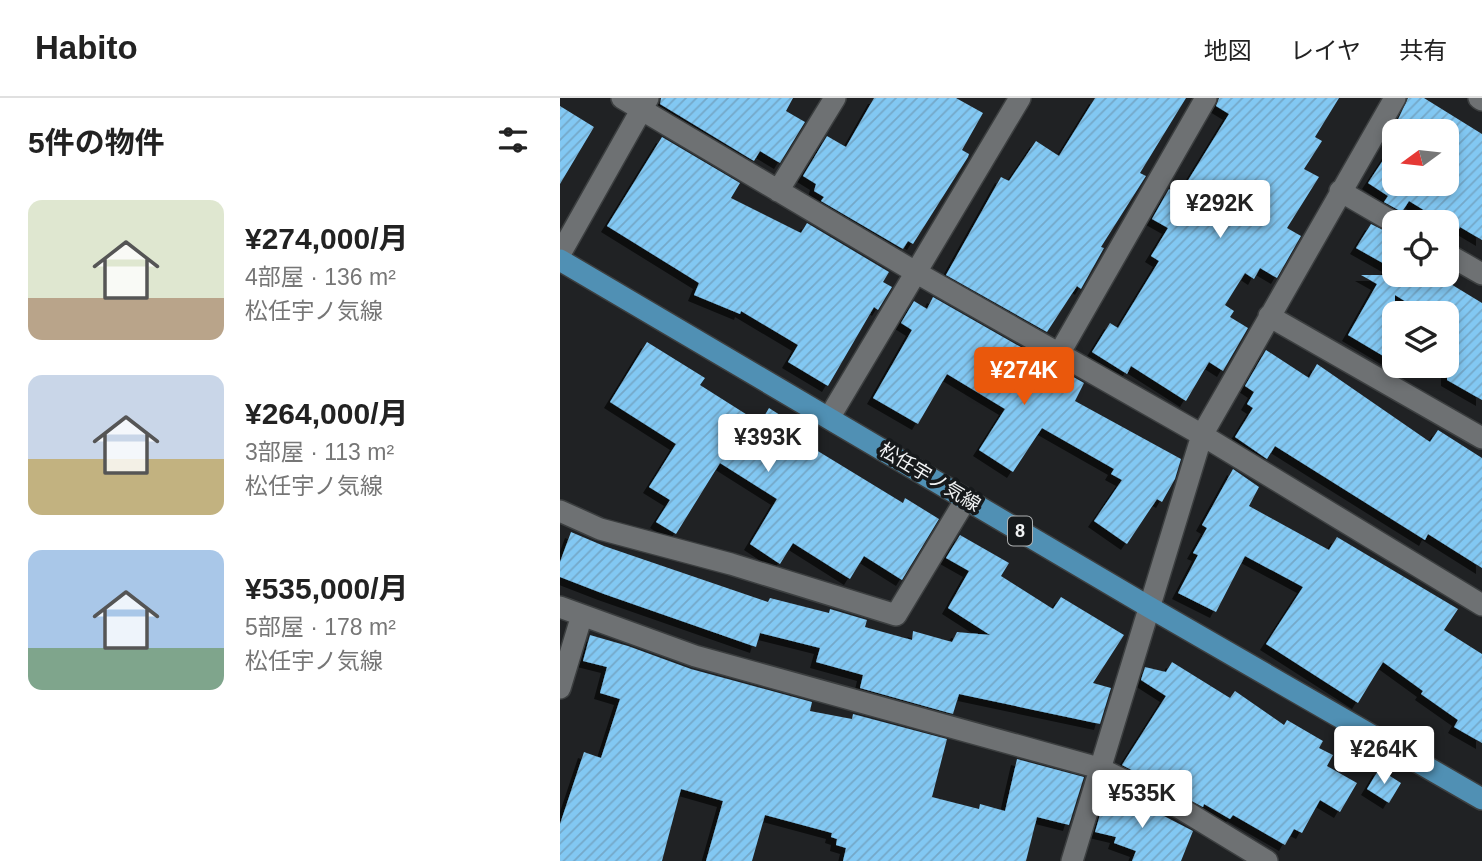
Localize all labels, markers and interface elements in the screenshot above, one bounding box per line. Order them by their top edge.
text: Habito [35,29,138,66]
text: 地図 [1204,37,1252,64]
text: レイヤ [1290,37,1361,64]
text: 共有 [1399,37,1447,64]
north arrow [1382,119,1460,196]
map controls [1382,119,1459,378]
icon: filters [494,121,532,159]
text: 5件の物件 [28,126,165,159]
pin: ¥292K [1171,180,1269,240]
text: ¥292K [1186,190,1254,216]
button: locate [1382,210,1459,287]
text: ¥274,000/月 [245,222,408,255]
icon: home [84,228,168,312]
text: 4部屋 · 136 m² [245,264,396,290]
text: 松任宇ノ気線 [245,298,383,324]
button: layers [1382,301,1459,378]
pin: ¥274K [975,348,1073,407]
text: ¥274K [990,357,1058,383]
text: ¥264,000/月 [245,397,408,430]
icon: home [84,403,168,487]
pin: ¥393K [719,414,817,474]
text: ¥393K [734,424,802,450]
text: 3部屋 · 113 m² [245,439,394,465]
street label: 松任宇ノ気線 [876,439,984,515]
text: 松任宇ノ気線 [245,473,383,499]
road number: 8 [1008,516,1032,545]
text: ¥535,000/月 [245,572,408,605]
icon: home [84,578,168,662]
text: 5部屋 · 178 m² [245,614,396,640]
text: 松任宇ノ気線 [245,648,383,674]
pin: ¥264K [1335,726,1433,786]
text: ¥264K [1350,736,1418,762]
pin: ¥535K [1093,770,1191,830]
text: ¥535K [1108,780,1176,806]

